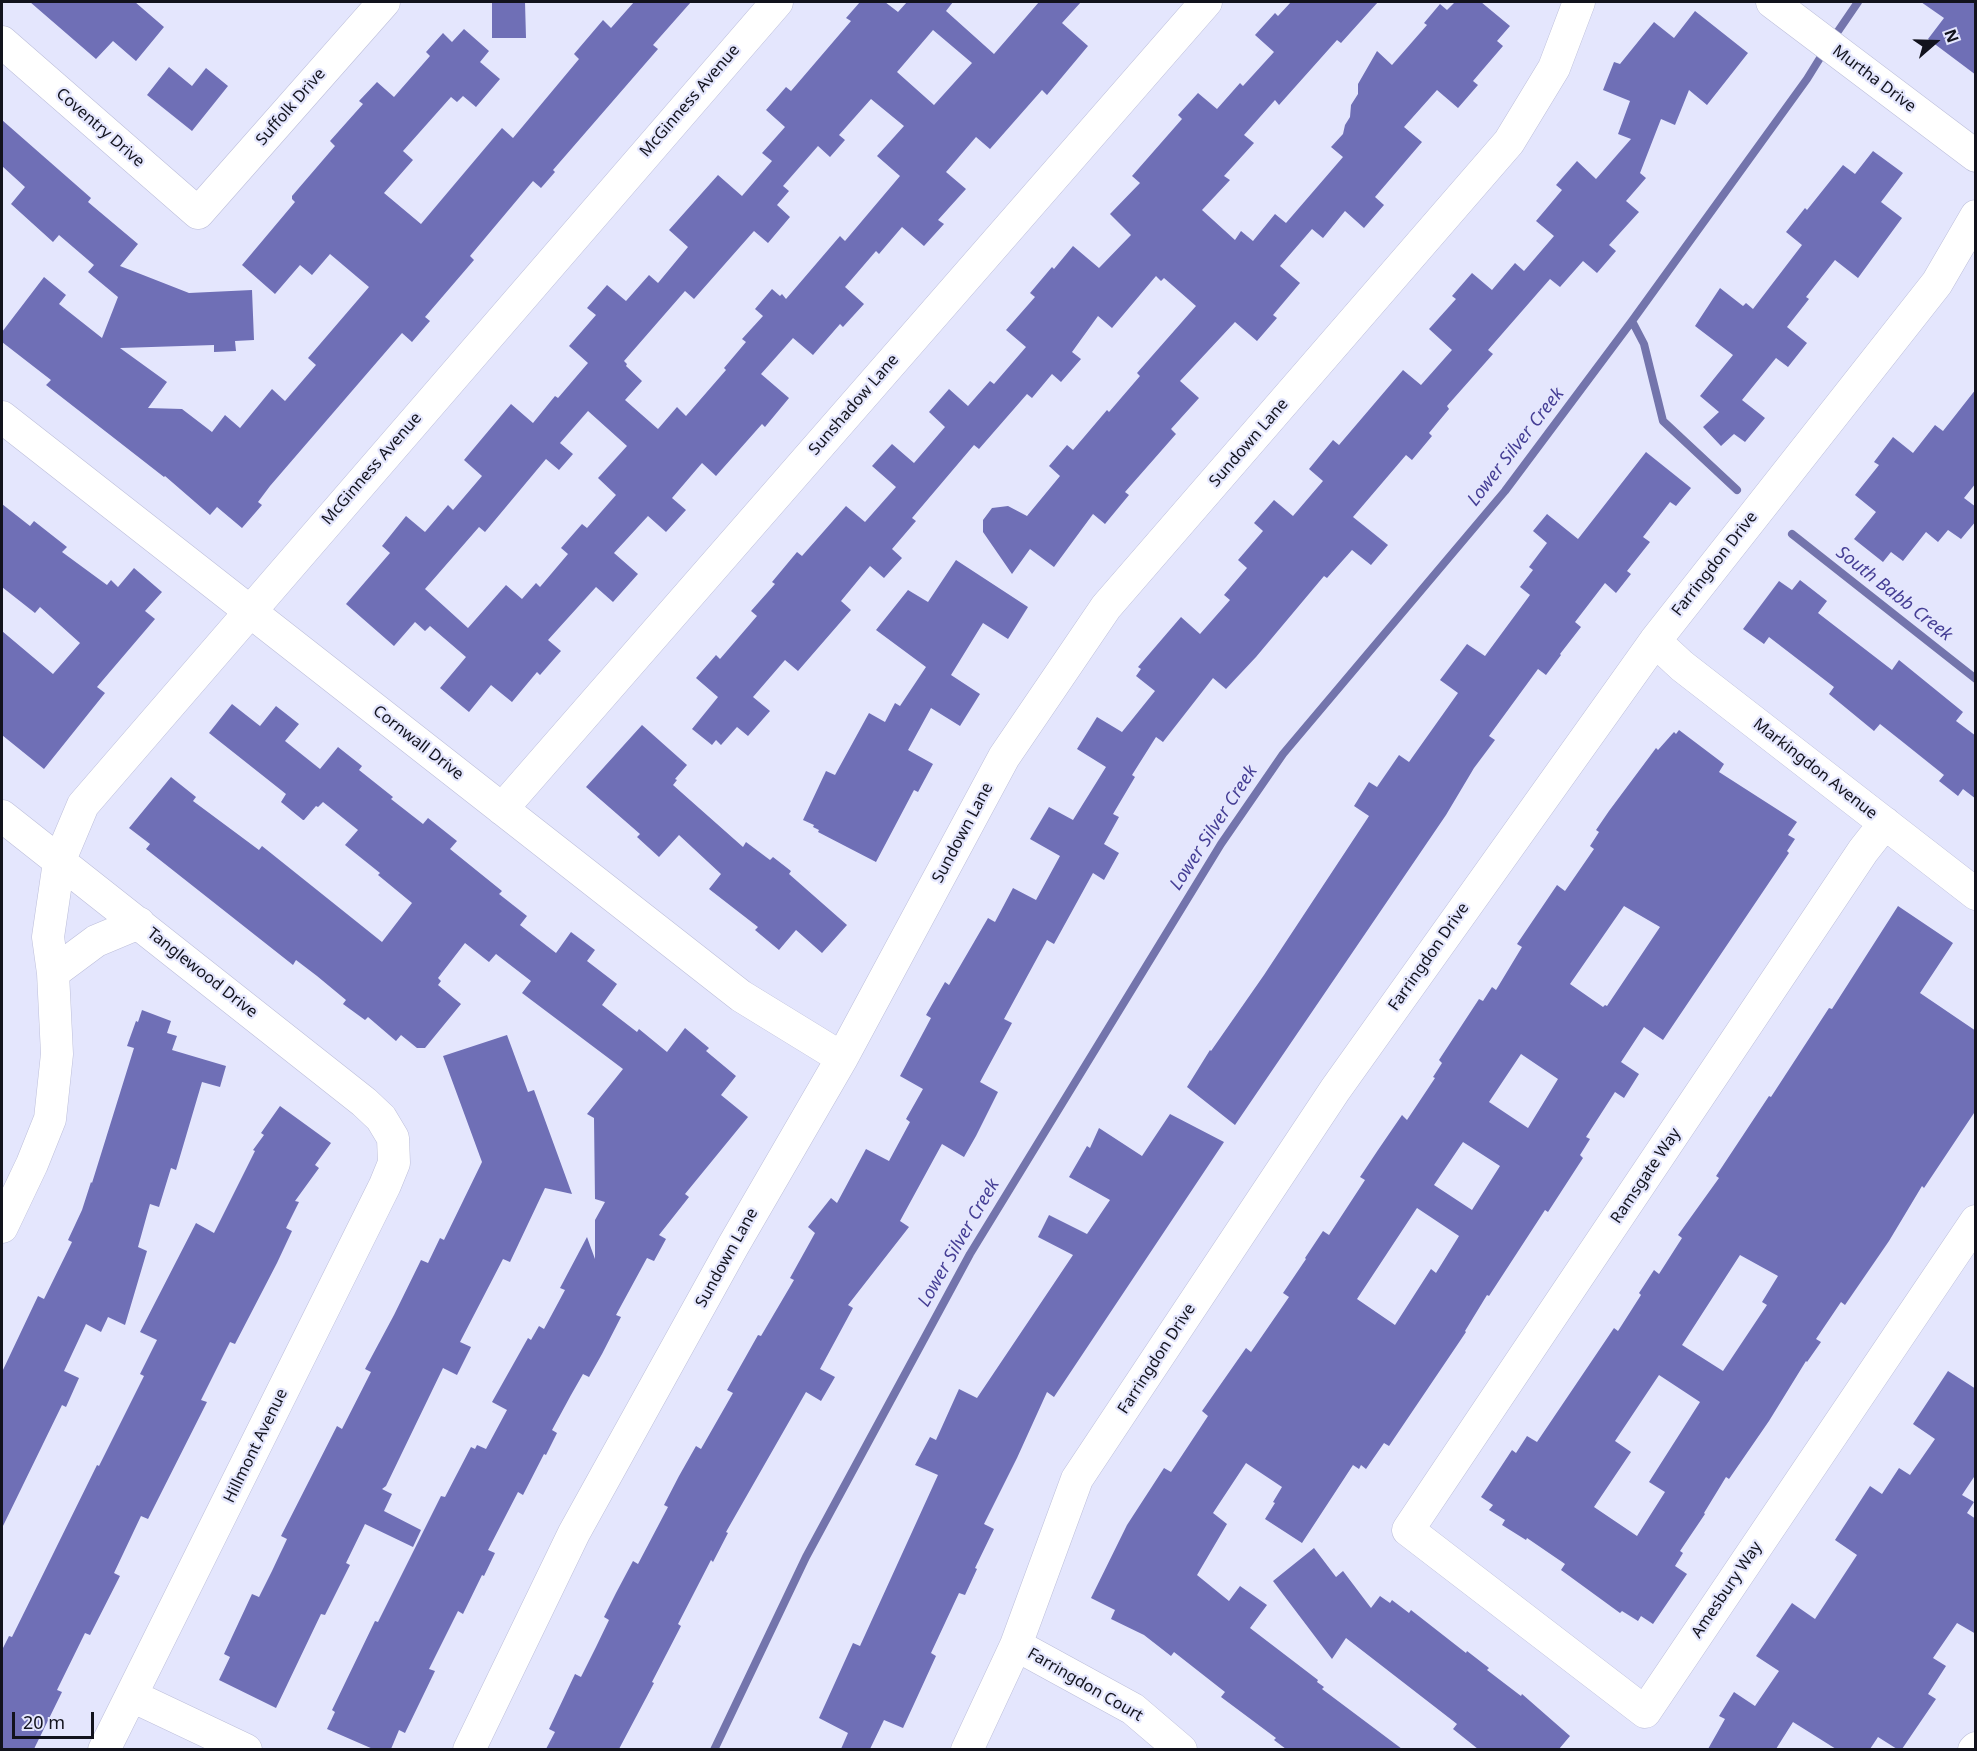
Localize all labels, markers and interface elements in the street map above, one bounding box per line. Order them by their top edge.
north arrow [1905,12,1965,72]
text: N [1939,26,1964,46]
street label: McGinness Avenue [636,41,744,161]
street label: Murtha Drive [1829,41,1919,117]
street label: Suffolk Drive [252,65,330,149]
street label: Coventry Drive [52,84,148,172]
street label: Sunshadow Lane [805,351,903,459]
water label: Lower Silver Creek [1463,384,1569,510]
street label: Sundown Lane [1205,395,1293,491]
street label: McGinness Avenue [318,409,426,529]
street label: Farringdon Drive [1668,508,1762,620]
water label: South Babb Creek [1832,542,1956,646]
street label: Cornwall Drive [369,702,467,784]
street label: Markingdon Avenue [1749,715,1881,823]
water label: Lower Silver Creek [1166,762,1262,894]
street label: Sundown Lane [929,780,997,886]
street label: Farringdon Drive [1385,899,1473,1015]
street label: Tanglewood Drive [143,924,261,1022]
street label: Ramsgate Way [1607,1125,1685,1227]
water label: Lower Silver Creek [914,1175,1004,1311]
street label: Sundown Lane [692,1205,762,1311]
street label: Farringdon Drive [1114,1300,1200,1418]
street label: Hillmont Avenue [220,1386,292,1506]
street label: Amesbury Way [1688,1538,1766,1642]
street label: Farringdon Court [1024,1644,1146,1726]
scale bar [15,1700,98,1738]
text: 20 m [23,1710,65,1734]

